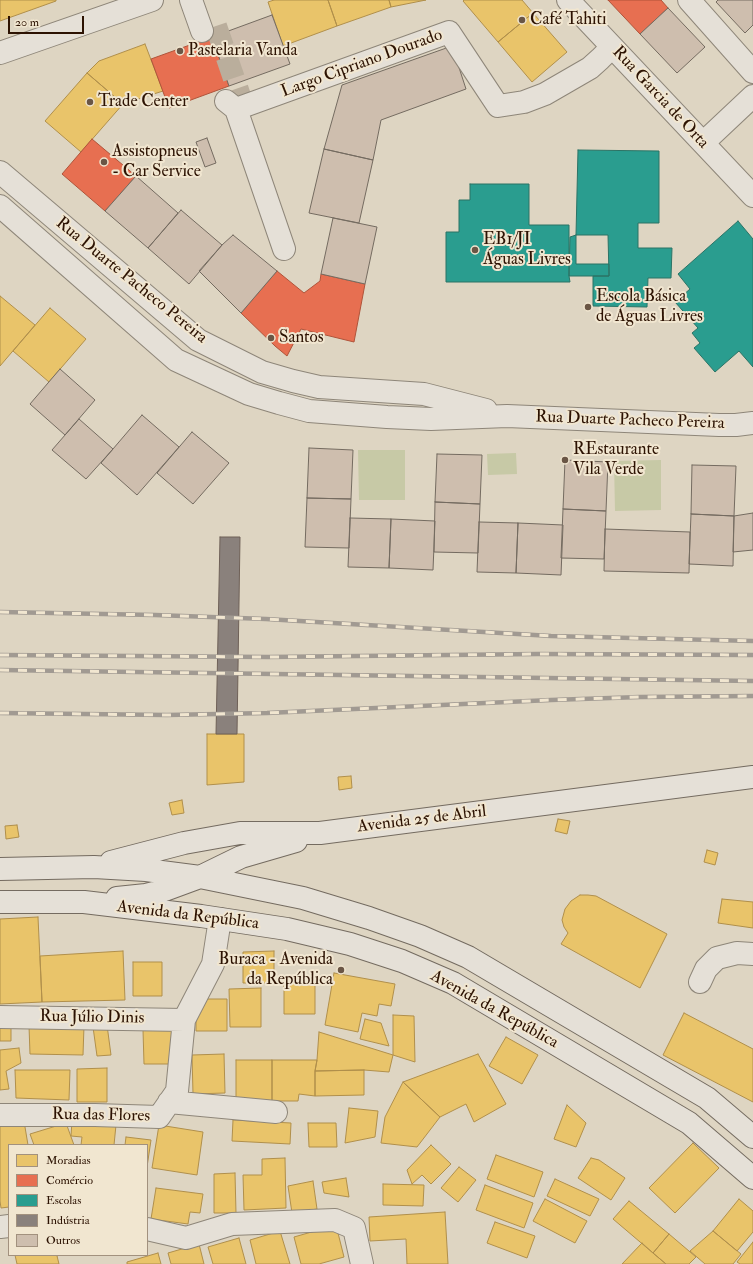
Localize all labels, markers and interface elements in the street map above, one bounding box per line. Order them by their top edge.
scale bar [10,8,86,34]
place label: Café Tahiti [530,10,607,30]
text: 20 m [15,15,39,30]
marker: Café Tahiti [517,15,527,25]
street label: Largo Cipriano Dourado [279,25,445,103]
place label: Pastelaria Vanda [188,41,297,61]
street label: Rua Garcia de Orta [607,43,713,153]
marker: Pastelaria Vanda [175,46,185,56]
place label: Trade Center [98,92,188,112]
marker: Trade Center [85,97,95,107]
place label: Assistopneus - Car Service [112,142,201,182]
marker: Assistopneus - Car Service [99,157,109,167]
street label: Rua Duarte Pacheco Pereira [51,214,211,348]
place label: EB1/JI Águas Livres [483,230,571,270]
marker: EB1/JI Águas Livres [470,245,480,255]
place label: Escola Básica de Águas Livres [596,287,703,327]
marker: Escola Básica de Águas Livres [583,302,593,312]
place label: Santos [279,328,324,348]
marker: Santos [266,333,276,343]
street label: Rua Duarte Pacheco Pereira [535,408,725,434]
place label: REstaurante Vila Verde [573,440,659,480]
marker: REstaurante Vila Verde [560,455,570,465]
street label: Avenida 25 de Abril [356,802,488,838]
street label: Avenida da República [116,897,260,935]
place label: Buraca - Avenida da República [218,950,333,990]
marker: Buraca - Avenida da República [336,965,346,975]
street label: Avenida da República [426,966,562,1054]
street label: Rua Júlio Dinis [39,1007,145,1029]
street label: Rua das Flores [52,1105,150,1127]
legend [8,1144,148,1256]
text: Moradias [46,1153,91,1168]
text: Comércio [46,1173,93,1188]
text: Escolas [46,1193,81,1208]
text: Indústria [46,1213,90,1228]
text: Outros [46,1233,80,1248]

